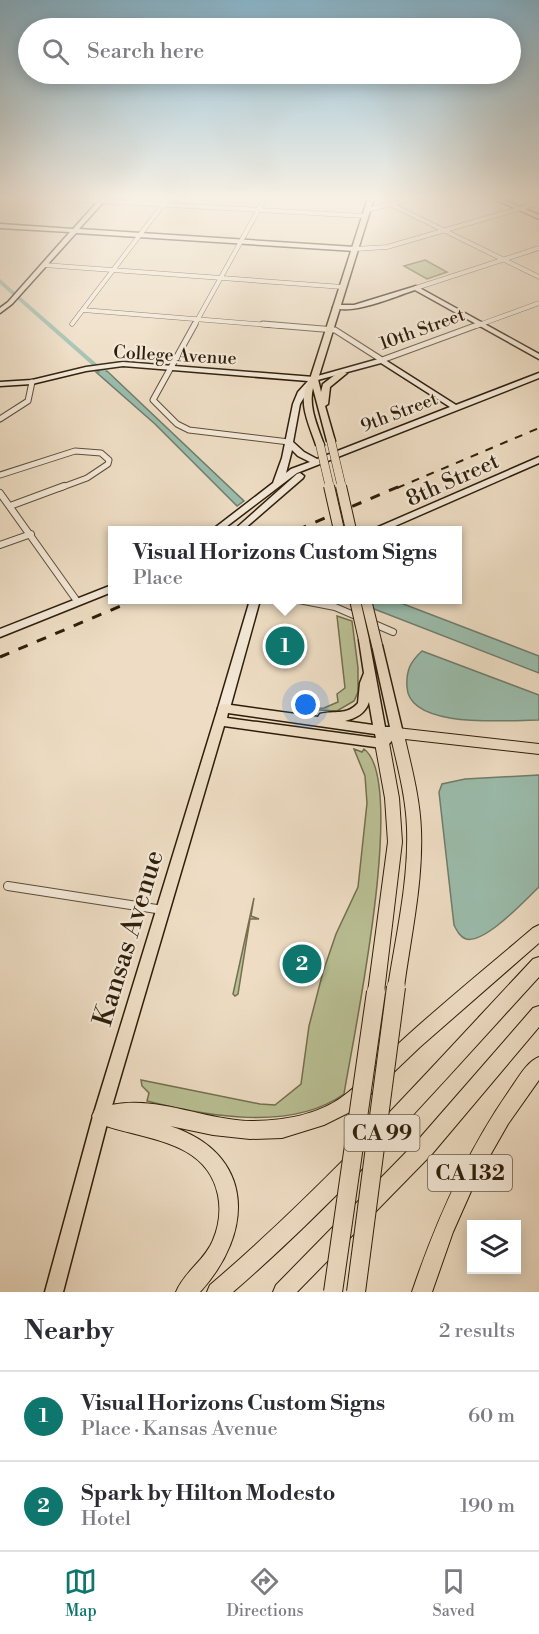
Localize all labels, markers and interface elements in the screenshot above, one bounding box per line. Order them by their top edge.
search box [18,18,521,84]
icon: search [39,35,72,68]
text: Search here [87,38,204,65]
street label: 10th Street [376,303,469,356]
street label: College Avenue [113,341,237,370]
street label: 9th Street [357,387,442,438]
street label: 8th Street [402,448,503,513]
popup [108,526,462,604]
text: Visual Horizons Custom Signs [133,539,437,566]
text: Place [133,566,183,591]
pin: 1 [266,624,304,668]
your location [291,690,320,719]
street label: Kansas Avenue [86,846,172,1030]
pin: 2 [282,942,322,986]
road number: CA 99 [344,1115,419,1151]
road number: CA 132 [428,1155,512,1191]
map controls [467,1220,521,1274]
button: layers [467,1220,521,1274]
text: Nearby [24,1315,114,1347]
text: 2 results [439,1319,515,1344]
text: Visual Horizons Custom Signs [81,1390,385,1417]
text: 1 [39,1404,48,1429]
text: 60 m [468,1404,515,1429]
text: Place · Kansas Avenue [81,1417,278,1442]
text: Spark by Hilton Modesto [81,1480,335,1507]
text: 2 [37,1494,50,1519]
text: 190 m [460,1494,515,1519]
text: Hotel [81,1507,131,1532]
tab: Map [64,1565,97,1621]
tab: Directions [226,1565,304,1621]
tab: Saved [432,1565,475,1621]

